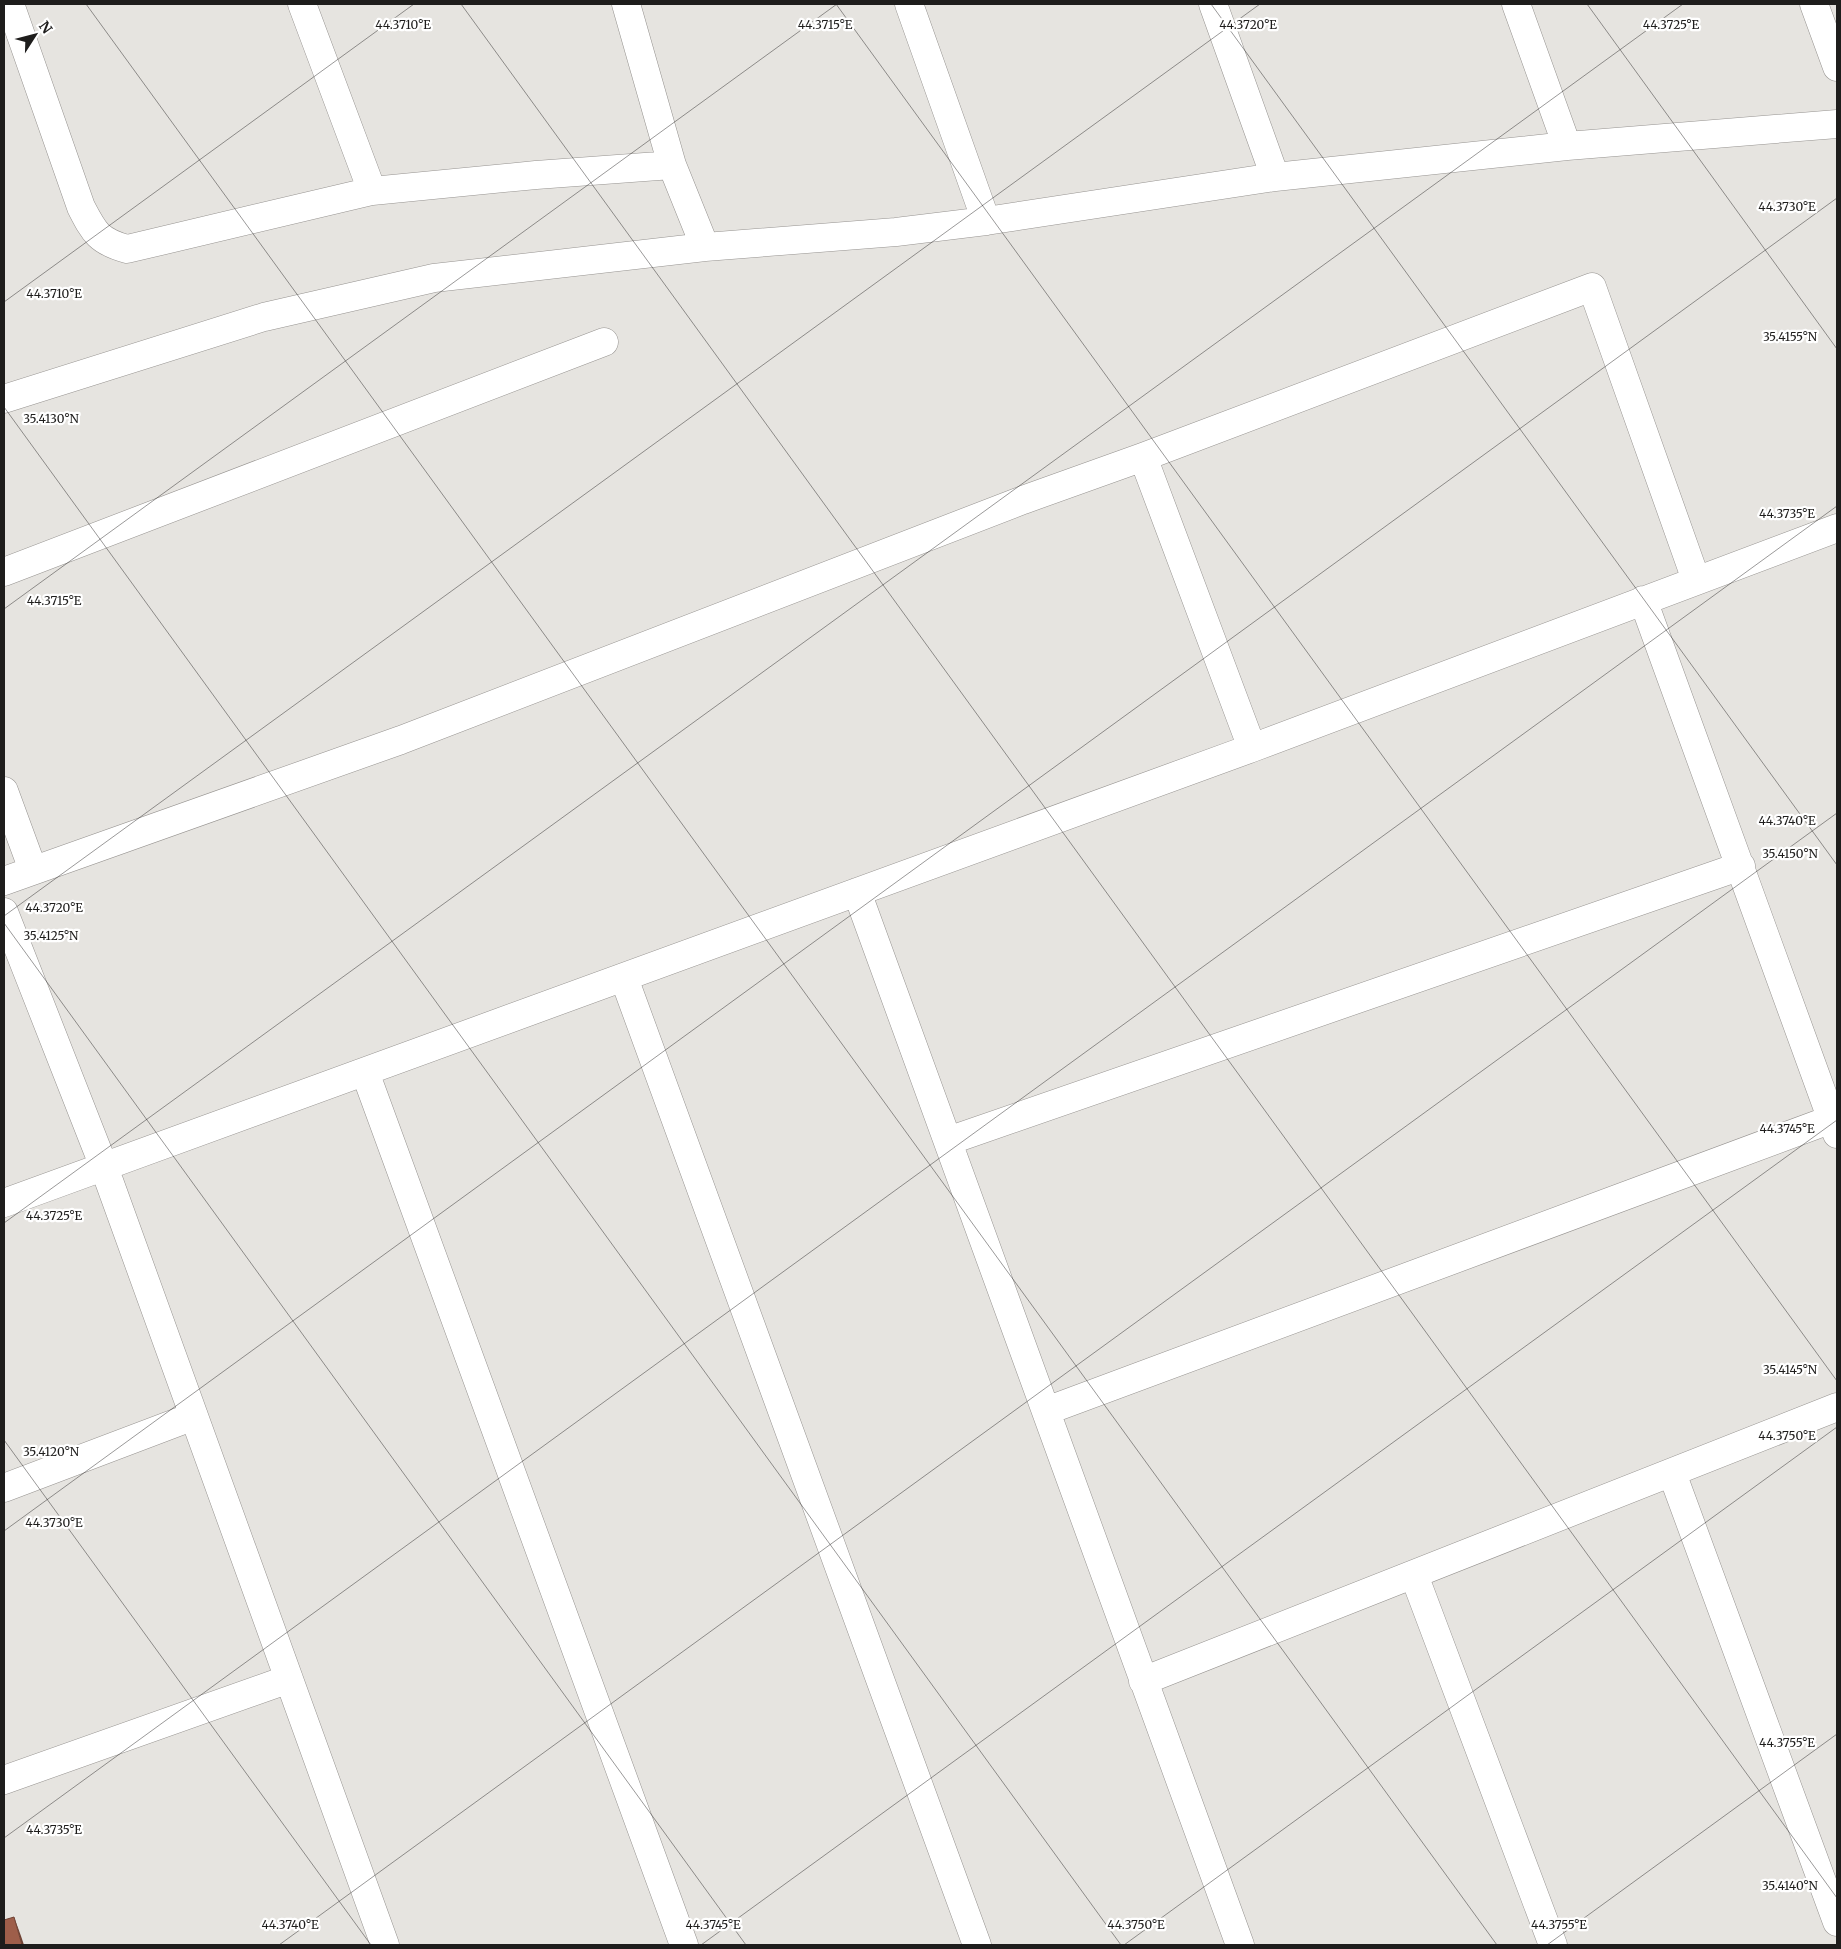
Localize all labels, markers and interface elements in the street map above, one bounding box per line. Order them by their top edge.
north arrow [10,10,60,60]
text: 44.3710°E [375,17,431,32]
text: 44.3715°E [798,17,853,32]
text: 44.3720°E [1219,17,1277,32]
text: 44.3725°E [1643,17,1700,32]
text: N [35,18,56,37]
text: 44.3730°E [1758,199,1816,214]
text: 44.3710°E [26,286,82,301]
text: 35.4155°N [1763,329,1818,344]
text: 35.4130°N [23,411,80,426]
text: 44.3735°E [1759,506,1815,521]
text: 44.3715°E [27,593,82,608]
text: 44.3740°E [1758,813,1816,828]
text: 35.4150°N [1762,846,1819,861]
text: 44.3720°E [25,900,83,915]
text: 35.4125°N [24,928,79,943]
text: 44.3745°E [1759,1121,1815,1136]
text: 44.3725°E [26,1208,83,1223]
text: 35.4145°N [1763,1362,1818,1377]
text: 44.3750°E [1758,1428,1816,1443]
text: 35.4120°N [23,1444,80,1459]
text: 44.3730°E [25,1515,83,1530]
text: 44.3755°E [1759,1735,1815,1750]
text: 44.3735°E [26,1822,82,1837]
text: 35.4140°N [1762,1878,1819,1893]
text: 44.3740°E [261,1917,319,1932]
text: 44.3745°E [685,1917,741,1932]
text: 44.3750°E [1107,1917,1165,1932]
text: 44.3755°E [1531,1917,1587,1932]

